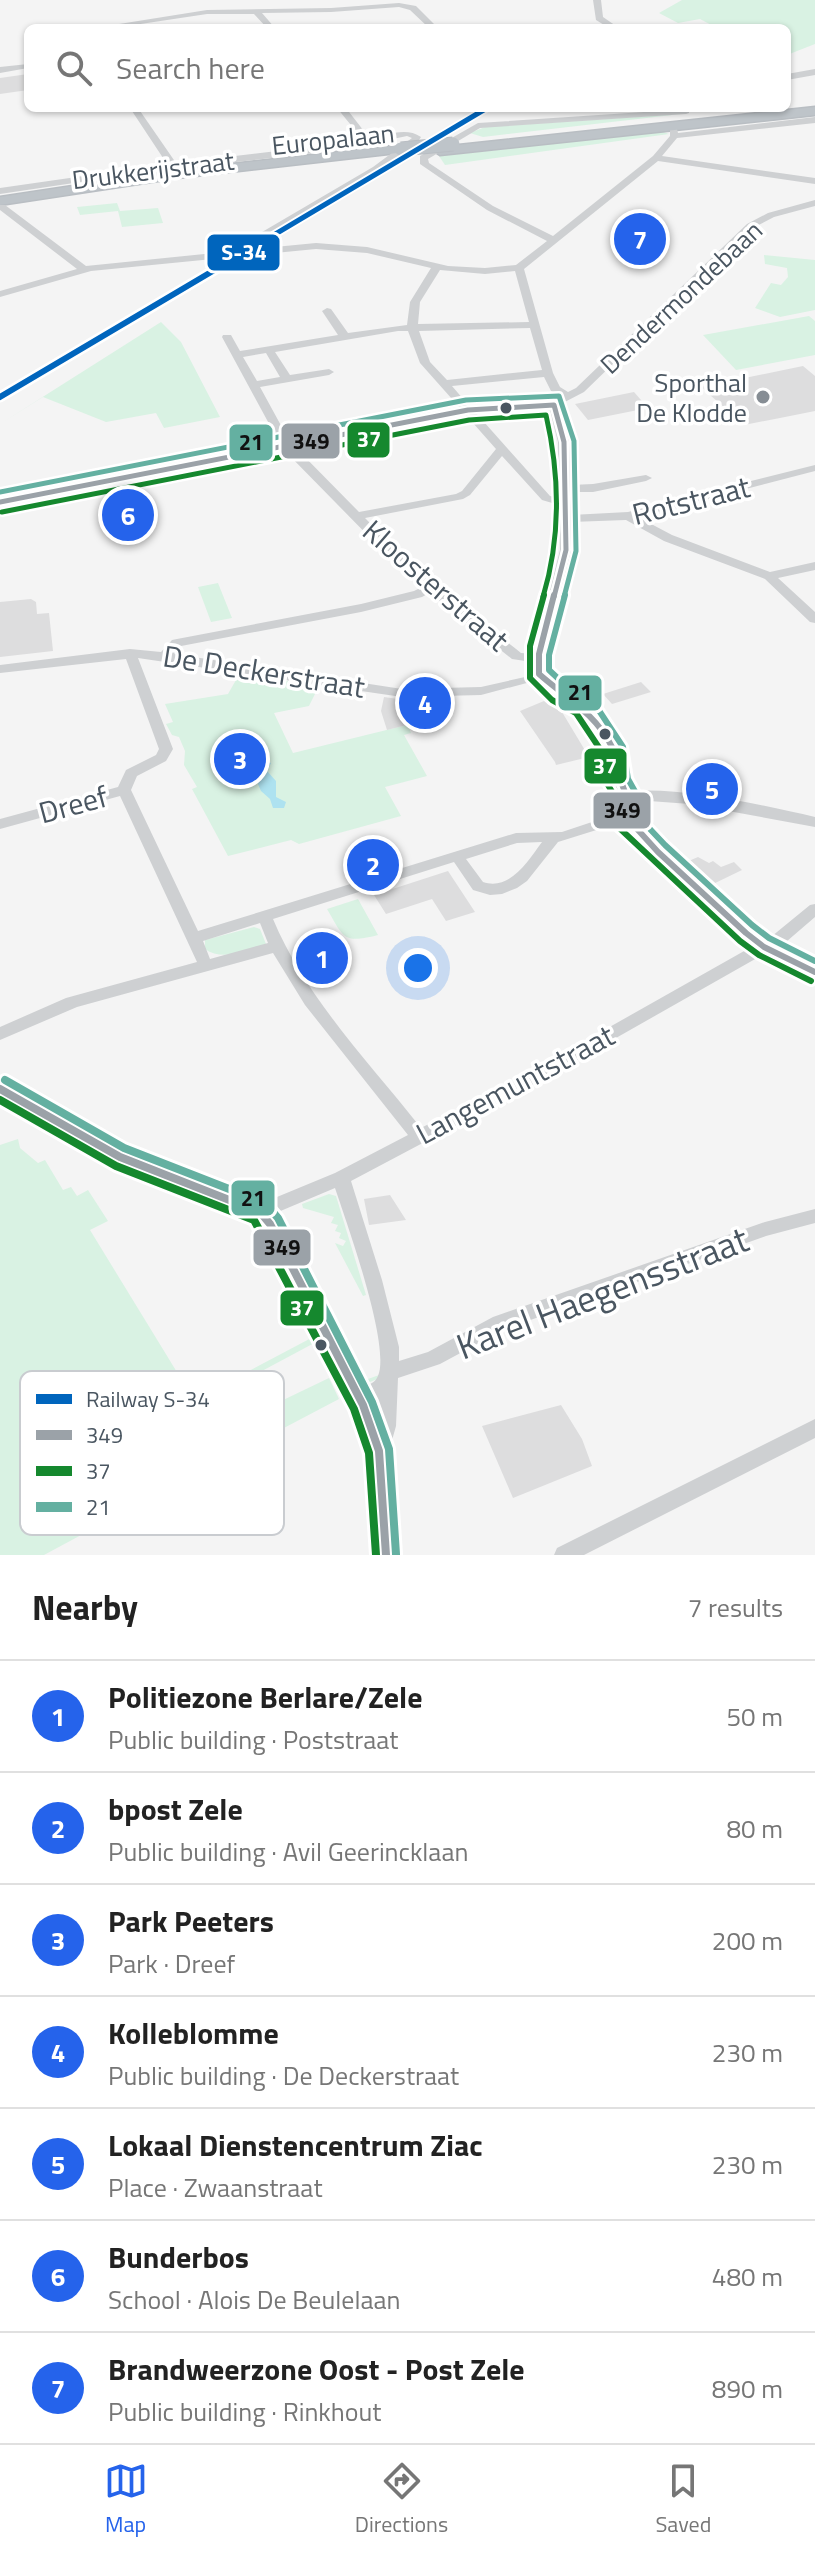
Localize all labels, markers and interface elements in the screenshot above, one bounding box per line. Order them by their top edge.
search box [24,24,791,112]
text: Search here [116,45,265,91]
icon: search [52,46,96,90]
street label: Europalaan [270,113,396,165]
street label: Drukkerijstraat [70,141,236,199]
pin: 7 [614,209,666,269]
street label: Dendermondebaan [591,211,771,383]
line badge: S-34 [206,233,281,272]
text: S-34 [221,235,267,269]
place label: Sporthal De Klodde [636,363,747,432]
marker: Sporthal De Klodde [754,388,772,406]
unlabelled marker [498,400,514,416]
line badge: 37 [346,421,391,459]
line badge: 349 [280,422,341,460]
text: 37 [357,422,381,456]
line badge: 21 [228,423,274,462]
text: 349 [293,424,329,458]
text: 21 [239,425,263,459]
street label: Rotstraat [627,463,755,537]
pin: 6 [102,485,154,545]
street label: Kloosterstraat [353,508,520,662]
street label: De Deckerstraat [160,632,369,710]
pin: 4 [399,673,451,733]
line badge: 21 [557,674,603,712]
text: 21 [568,675,592,709]
unlabelled marker [597,726,613,742]
pin: 3 [214,729,266,789]
line badge: 37 [583,747,628,785]
text: 37 [593,749,617,783]
pin: 5 [686,759,738,819]
street label: Dreef [33,773,113,835]
line badge: 349 [592,791,652,830]
text: 349 [604,793,640,827]
pin: 2 [347,835,399,895]
pin: 1 [296,928,348,988]
your location [398,948,438,988]
street label: Langemuntstraat [407,1012,623,1156]
line badge: 21 [230,1179,276,1217]
text: 21 [241,1181,265,1215]
street label: Karel Haegensstraat [448,1211,756,1373]
line badge: 349 [252,1228,312,1267]
text: 349 [264,1230,300,1264]
line badge: 37 [279,1289,325,1327]
text: 37 [290,1291,314,1325]
unlabelled marker [313,1337,329,1353]
legend [20,1371,284,1535]
text: Railway S-34 [86,1382,210,1416]
text: 349 [86,1418,123,1452]
text: 37 [86,1454,111,1488]
text: 21 [86,1490,111,1524]
text: Nearby [32,1581,138,1633]
text: 7 results [688,1588,783,1627]
text: Politiezone Berlare/Zele [108,1674,423,1720]
text: 1 [51,1697,65,1736]
text: 50 m [726,1697,783,1736]
text: Public building · Poststraat [108,1720,398,1759]
text: bpost Zele [108,1786,243,1832]
text: 2 [51,1809,65,1848]
text: 80 m [726,1809,783,1848]
text: Public building · Avil Geerincklaan [108,1832,468,1871]
text: Park Peeters [108,1898,274,1944]
text: 3 [51,1921,65,1960]
text: 200 m [712,1921,783,1960]
text: Park · Dreef [108,1944,235,1983]
text: Kolleblomme [108,2010,279,2056]
text: 4 [51,2033,65,2072]
text: 230 m [712,2033,783,2072]
text: Public building · De Deckerstraat [108,2056,459,2095]
text: Lokaal Dienstencentrum Ziac [108,2122,483,2168]
text: 5 [51,2145,65,2184]
text: 230 m [712,2145,783,2184]
text: Place · Zwaanstraat [108,2168,323,2207]
text: Bunderbos [108,2234,249,2280]
text: 6 [51,2257,65,2296]
text: 480 m [712,2257,783,2296]
text: School · Alois De Beulelaan [108,2280,400,2319]
text: Brandweerzone Oost - Post Zele [108,2346,525,2392]
text: 7 [51,2369,65,2408]
text: 890 m [712,2369,783,2408]
text: Public building · Rinkhout [108,2392,381,2431]
tab: Map [104,2459,148,2541]
tab: Directions [355,2459,448,2541]
tab: Saved [655,2459,711,2541]

